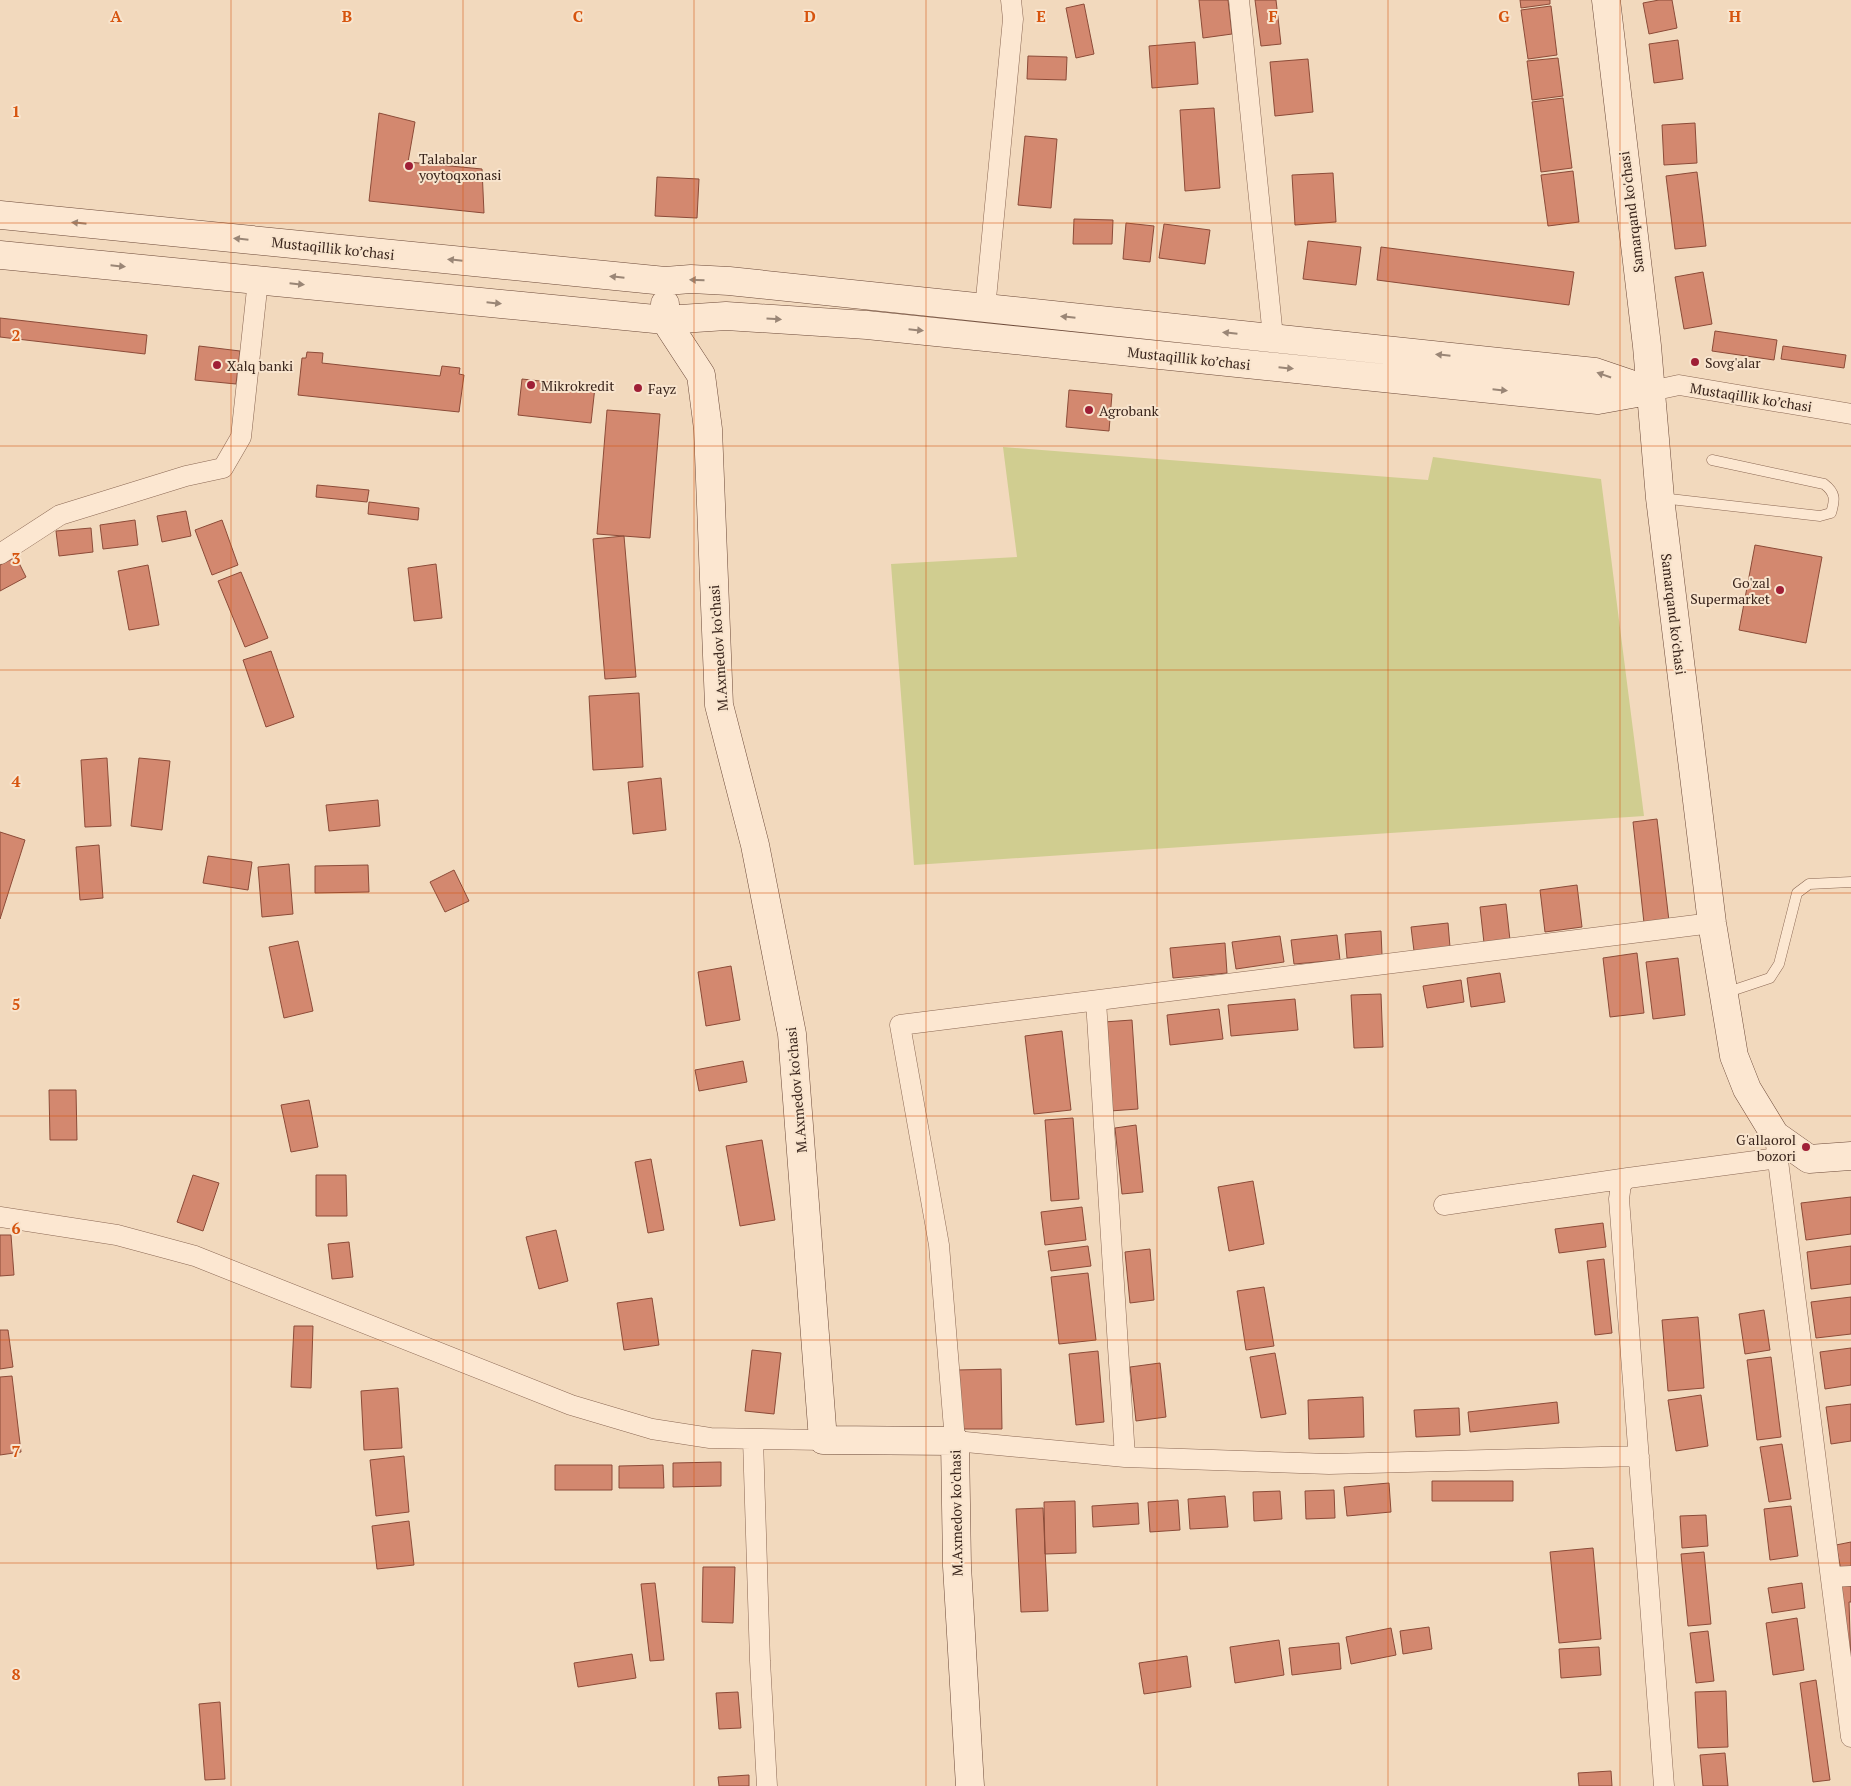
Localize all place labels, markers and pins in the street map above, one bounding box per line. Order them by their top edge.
place label: Talabalar yoytoqxonasi [418,149,502,184]
marker: Talabalar yoytoqxonasi [403,160,415,172]
place label: Sovg'alar [1705,353,1761,372]
place label: Xalq banki [227,356,293,375]
marker: Sovg'alar [1689,356,1701,368]
marker: Xalq banki [211,359,223,371]
place label: Mikrokredit [541,376,615,395]
marker: Mikrokredit [525,379,537,391]
place label: Fayz [648,379,676,398]
marker: Fayz [632,382,644,394]
place label: Agrobank [1099,401,1160,420]
marker: Agrobank [1083,404,1095,416]
place label: Go'zal Supermarket [1690,573,1771,608]
marker: Go'zal Supermarket [1774,584,1786,596]
place label: G'allaorol bozori [1736,1130,1796,1165]
marker: G'allaorol bozori [1800,1141,1812,1153]

